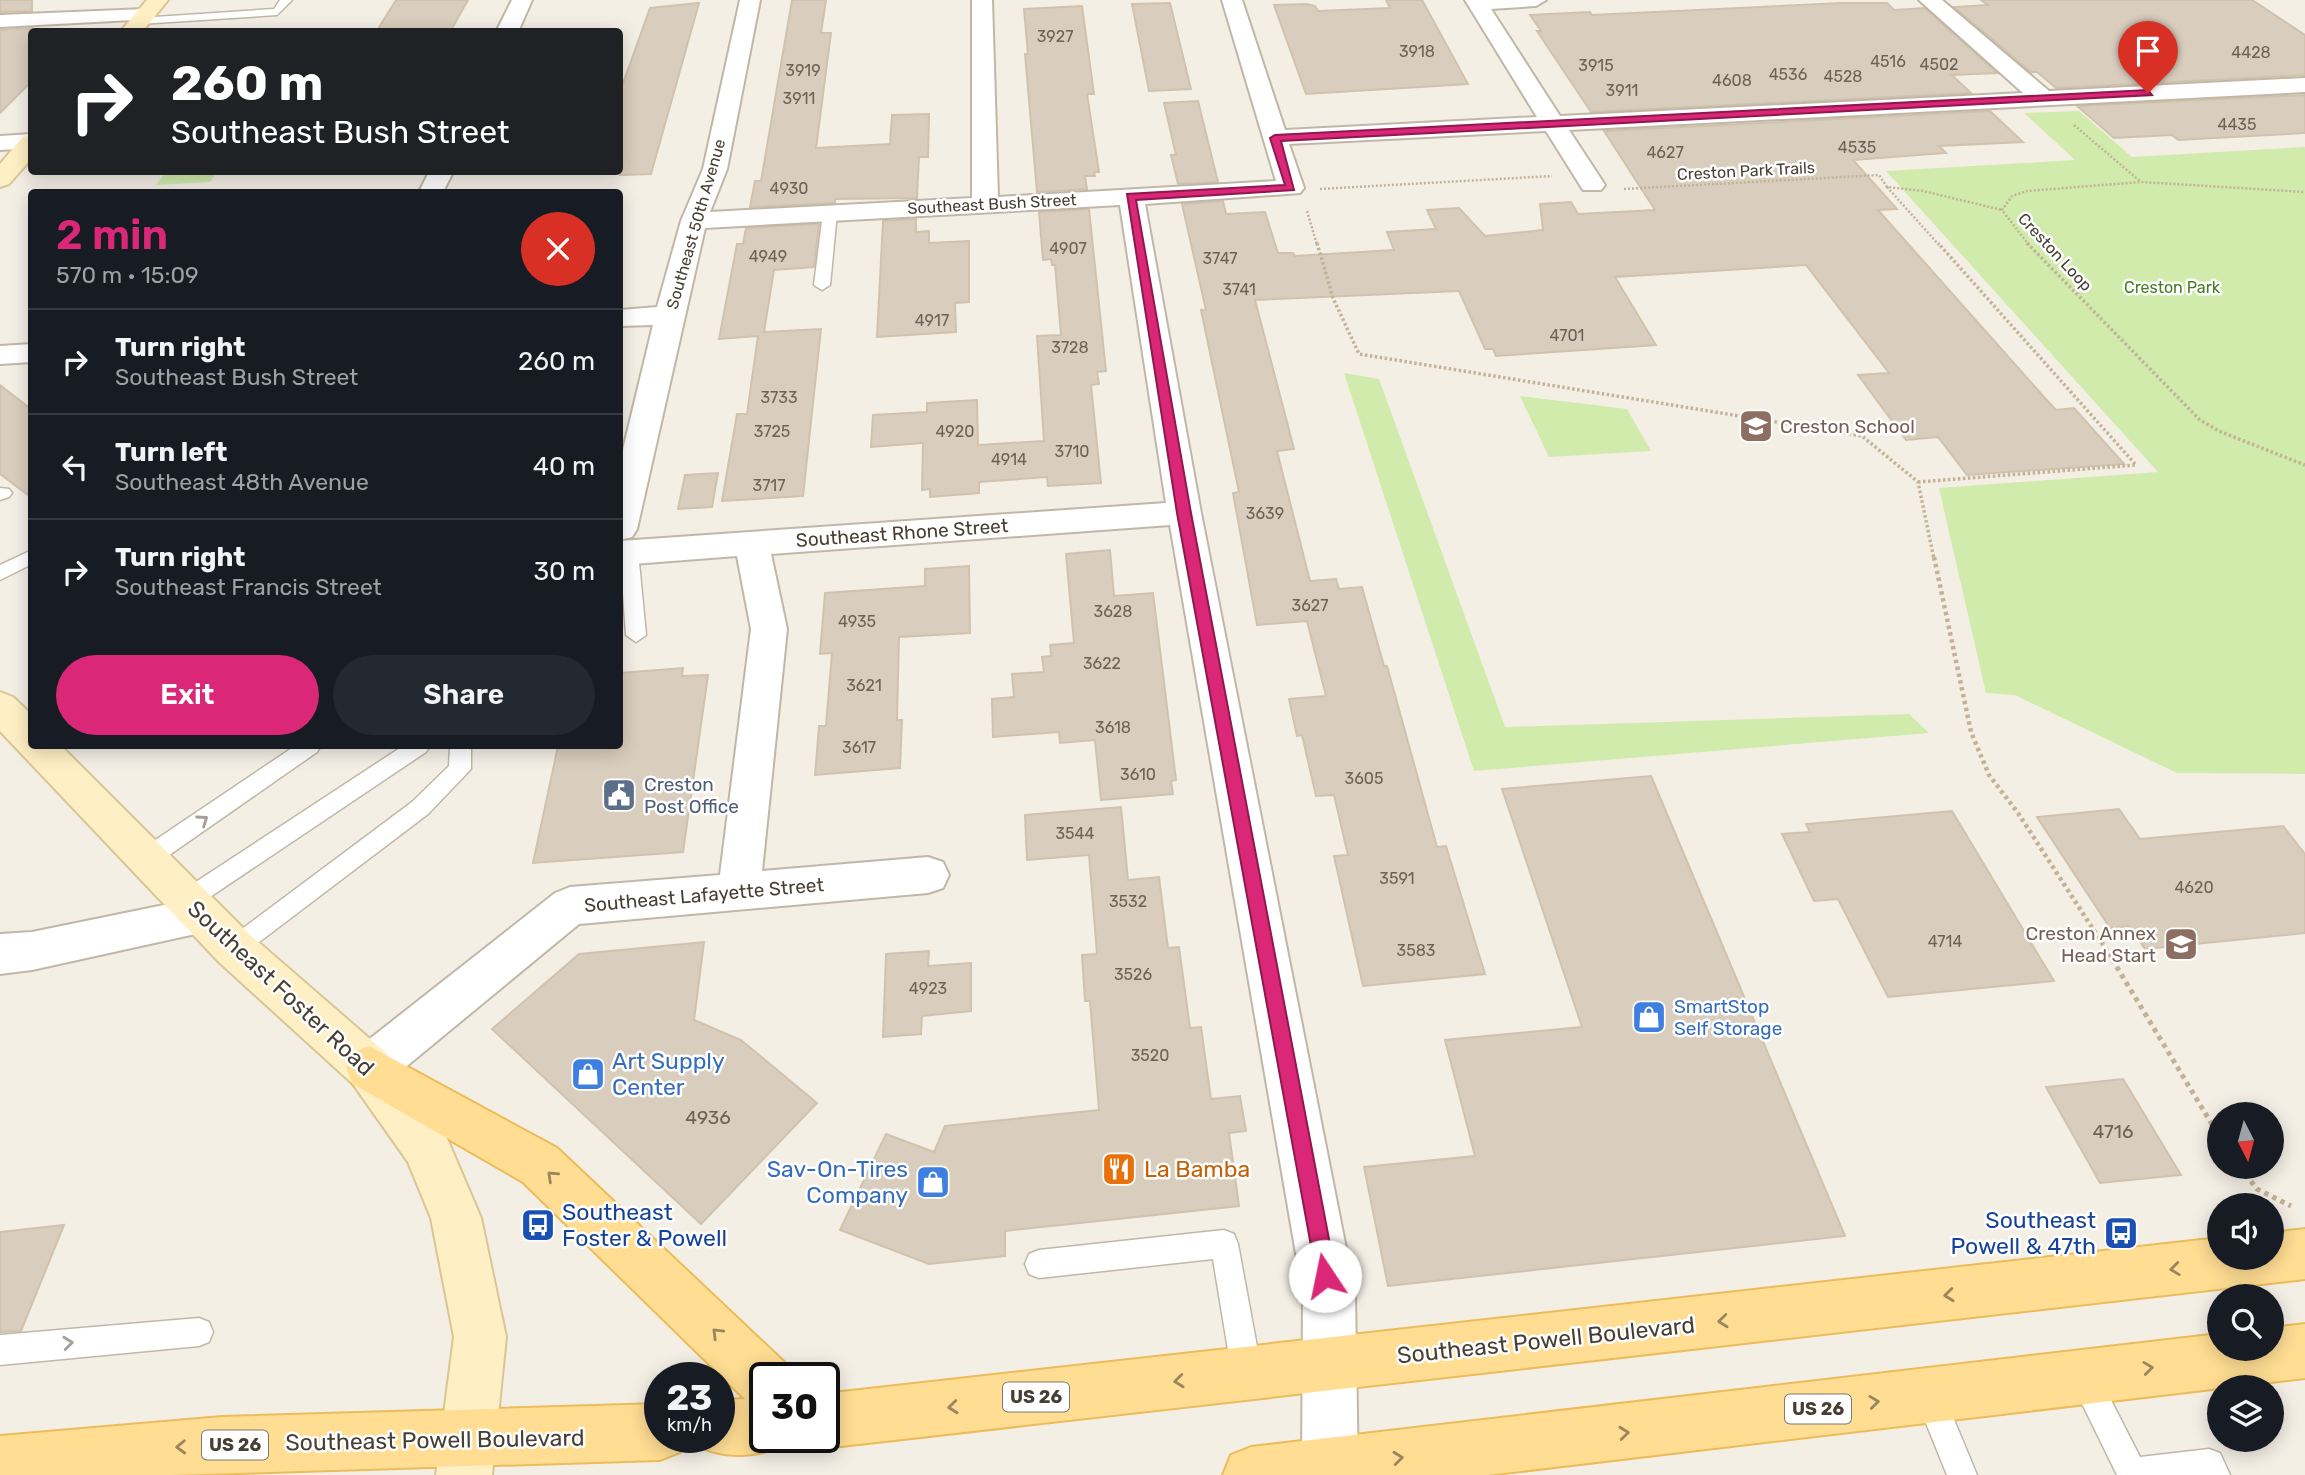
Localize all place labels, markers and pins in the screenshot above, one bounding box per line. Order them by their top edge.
pin [2118,21,2178,93]
school or university icon: Creston School [1737,407,1775,445]
place label: Creston School [1780,415,1915,438]
place label: Creston Post Office [644,773,739,818]
public building icon: Creston Post Office [600,776,638,814]
place label: Creston Annex Head Start [2026,922,2157,967]
school or university icon: Creston Annex Head Start [2162,925,2200,963]
place label: SmartStop Self Storage [1674,995,1782,1040]
shop icon: SmartStop Self Storage [1630,998,1668,1036]
place label: Art Supply Center [612,1047,725,1101]
shop icon: Art Supply Center [569,1055,607,1093]
restaurant icon: La Bamba [1100,1150,1138,1188]
place label: Sav-On-Tires Company [767,1155,908,1209]
place label: La Bamba [1144,1155,1250,1183]
shop icon: Sav-On-Tires Company [914,1163,952,1201]
place label: Southeast Foster & Powell [562,1198,727,1252]
bus stop icon: Southeast Foster & Powell [519,1206,557,1244]
place label: Southeast Powell & 47th [1950,1206,2096,1260]
bus stop icon: Southeast Powell & 47th [2102,1214,2140,1252]

